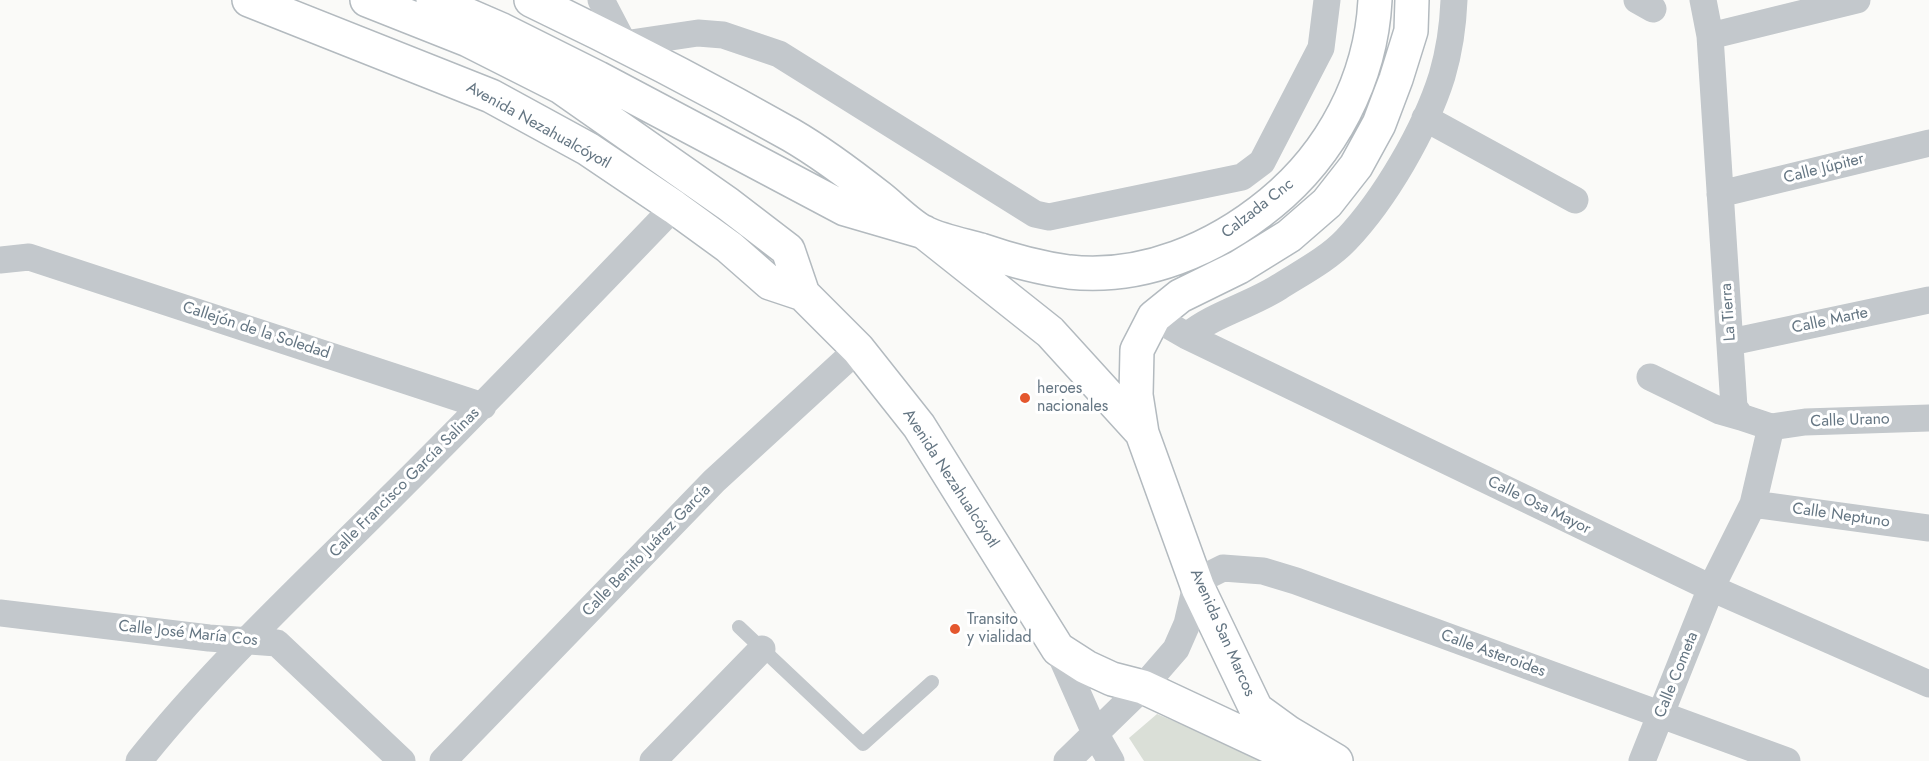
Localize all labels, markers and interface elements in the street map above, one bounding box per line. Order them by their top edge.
street label: Avenida Nezahualcóyotl [463,78,613,174]
street label: Calle Júpiter [1782,150,1866,188]
street label: Calzada Cnc [1218,175,1298,243]
street label: La Tierra [1717,282,1741,342]
street label: Callejón de la Soledad [180,298,332,364]
street label: Calle Marte [1790,304,1870,338]
place label: heroes nacionales [1037,379,1108,417]
marker: heroes nacionales [1018,391,1032,405]
street label: Calle Francisco García Salinas [326,404,484,562]
street label: Avenida Nezahualcóyotl [898,406,1002,552]
street label: Calle Urano [1810,410,1890,432]
street label: Calle Osa Mayor [1484,473,1594,539]
street label: Calle Benito Juárez García [579,481,715,621]
street label: Calle Neptuno [1791,500,1891,532]
street label: Avenida San Marcos [1185,566,1259,700]
place label: Transito y vialidad [967,610,1032,648]
street label: Calle José María Cos [117,617,259,651]
marker: Transito y vialidad [948,622,962,636]
street label: Calle Asteroides [1438,626,1548,682]
street label: Calle Cometa [1651,629,1703,721]

